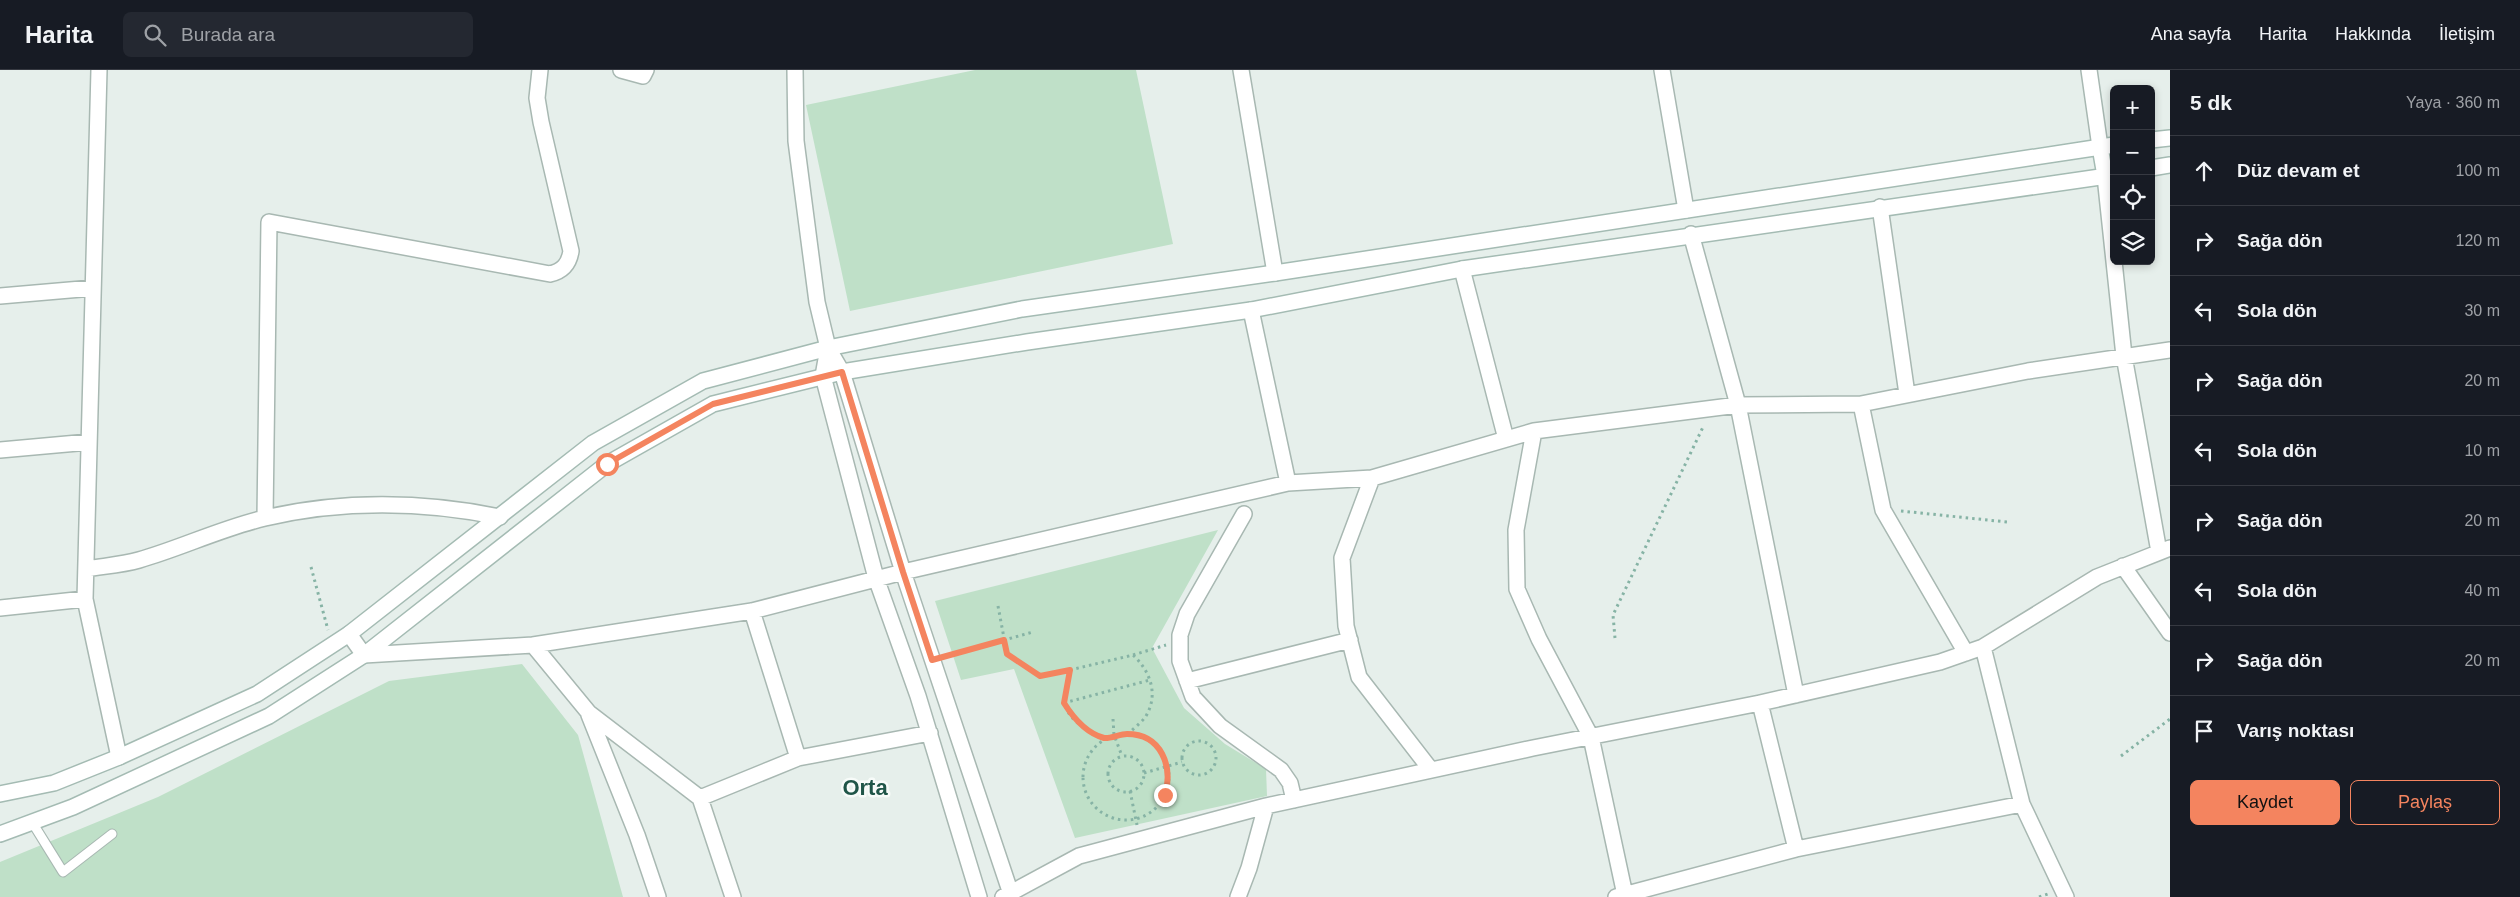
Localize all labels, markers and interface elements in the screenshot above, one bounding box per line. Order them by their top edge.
search box [123,12,473,57]
text: Harita [25,21,93,48]
icon: search [141,21,169,49]
text: Burada ara [181,24,275,45]
text: Ana sayfa [2151,24,2231,44]
text: Harita [2259,24,2307,44]
text: Hakkında [2335,24,2411,44]
text: İletişim [2439,24,2495,44]
map controls [2110,85,2155,265]
button: + [2110,85,2155,130]
text: 5 dk [2190,91,2232,114]
text: Yaya · 360 m [2406,94,2500,111]
button: − [2110,130,2155,175]
icon: ahead [2190,157,2218,185]
text: Düz devam et [2237,160,2359,181]
text: 100 m [2456,162,2500,179]
button: locate [2110,175,2155,220]
button: layers [2110,220,2155,265]
icon: right [2190,227,2218,255]
text: Sağa dön [2237,230,2323,251]
text: 120 m [2456,232,2500,249]
icon: left [2190,297,2218,325]
text: Sola dön [2237,300,2317,321]
text: 30 m [2464,302,2500,319]
icon: right [2190,367,2218,395]
text: Sağa dön [2237,370,2323,391]
text: 20 m [2464,372,2500,389]
icon: left [2190,437,2218,465]
text: Sola dön [2237,440,2317,461]
text: 10 m [2464,442,2500,459]
route start [596,453,619,476]
icon: right [2190,507,2218,535]
text: Sağa dön [2237,510,2323,531]
text: 20 m [2464,512,2500,529]
icon: left [2190,577,2218,605]
text: Sola dön [2237,580,2317,601]
text: 40 m [2464,582,2500,599]
icon: right [2190,647,2218,675]
text: Sağa dön [2237,650,2323,671]
text: 20 m [2464,652,2500,669]
icon: arrive [2190,717,2218,745]
text: Varış noktası [2237,720,2354,741]
district label: Orta [842,775,888,800]
button: Kaydet [2190,780,2340,825]
button: Paylaş [2350,780,2500,825]
route end [1154,784,1177,807]

